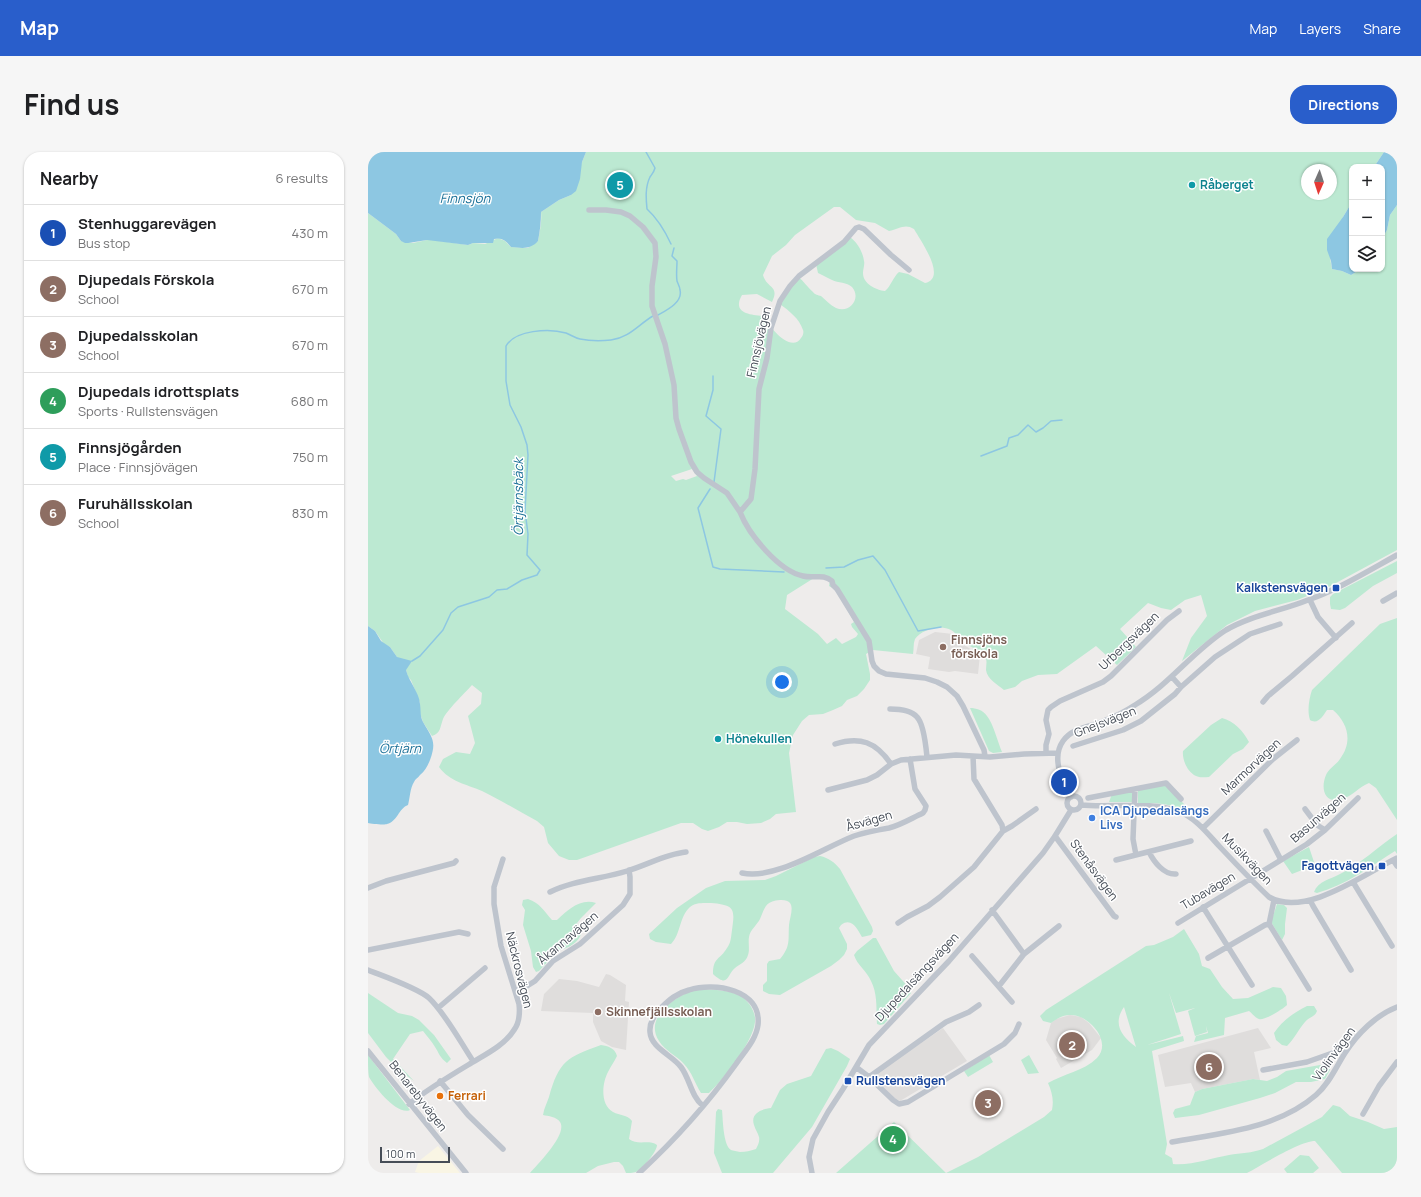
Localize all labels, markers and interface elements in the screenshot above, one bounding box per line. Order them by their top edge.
text: Map [20,15,59,41]
text: Map [1249,19,1277,38]
text: Layers [1299,19,1341,38]
text: Share [1363,19,1401,38]
text: Find us [24,85,119,123]
button: Directions [1290,85,1397,124]
north arrow [1301,164,1337,200]
map controls [1349,164,1385,272]
button: + [1349,164,1385,200]
text: Nearby [40,167,98,190]
text: 6 results [276,169,328,187]
pin: 5 [607,170,633,200]
place label: Råberget [1200,176,1254,193]
marker: Råberget [1187,180,1197,190]
water label: Finnsjön [440,189,492,207]
button: − [1349,200,1385,236]
text: Stenhuggarevägen [78,213,217,234]
text: 1 [50,224,56,242]
text: 430 m [292,224,328,242]
text: Bus stop [78,234,130,252]
button: layers [1349,236,1385,272]
text: Djupedals Förskola [78,269,214,290]
text: 2 [49,280,57,298]
text: 670 m [292,280,328,298]
text: School [78,290,119,308]
street label: Finnsjövägen [742,305,775,379]
text: Djupedalsskolan [78,325,198,346]
text: 3 [49,336,57,354]
text: 670 m [292,336,328,354]
text: School [78,346,119,364]
text: Djupedals idrottsplats [78,381,239,402]
text: 4 [49,392,57,410]
text: 680 m [291,392,328,410]
text: Sports · Rullstensvägen [78,402,218,420]
text: Finnsjögården [78,437,182,458]
text: 5 [49,448,57,466]
text: 750 m [292,448,328,466]
water label: Örtjärnsbäck [509,456,527,536]
text: Place · Finnsjövägen [78,458,198,476]
text: Furuhällsskolan [78,493,193,514]
text: 6 [49,504,57,522]
text: 830 m [292,504,328,522]
text: School [78,514,119,532]
place label: Kalkstensvägen [1236,579,1328,596]
marker: Kalkstensvägen [1331,583,1341,593]
street label: Urbergsvägen [1095,608,1162,674]
place label: Finnsjöns förskola [951,631,1008,662]
marker: Finnsjöns förskola [938,642,948,652]
your location [772,672,792,692]
street label: Gnejsvägen [1071,702,1138,741]
place label: Hönekullen [726,730,792,747]
marker: Hönekullen [713,734,723,744]
street label: Marmorvägen [1217,734,1284,799]
water label: Örtjärn [379,739,422,757]
pin: 1 [1051,767,1077,797]
street label: Basunvägen [1286,789,1349,846]
place label: ICA Djupedalsängs Livs [1100,802,1209,833]
street label: Åsvägen [844,806,894,835]
marker: ICA Djupedalsängs Livs [1087,813,1097,823]
street label: Musikvägen [1218,829,1276,888]
street label: Stenåsvägen [1066,836,1122,904]
place label: Fagottvägen [1301,857,1374,874]
marker: Fagottvägen [1377,861,1387,871]
street label: Tubavägen [1177,868,1238,913]
street label: Åkannavägen [534,907,602,968]
street label: Djupedalsängsvägen [871,929,962,1025]
street label: Näckrosvägen [502,930,537,1010]
place label: Skinnefjällsskolan [606,1003,712,1020]
marker: Skinnefjällsskolan [593,1007,603,1017]
street label: Violinvägen [1308,1023,1359,1084]
pin: 2 [1059,1030,1085,1060]
pin: 6 [1196,1052,1222,1082]
street label: Benarebyvägen [385,1057,452,1135]
place label: Rullstensvägen [856,1072,945,1089]
marker: Rullstensvägen [843,1076,853,1086]
place label: Ferrari [448,1087,486,1104]
pin: 3 [975,1088,1001,1118]
marker: Ferrari [435,1091,445,1101]
pin: 4 [880,1124,906,1154]
scale bar [380,1145,450,1164]
text: 100 m [386,1146,415,1161]

